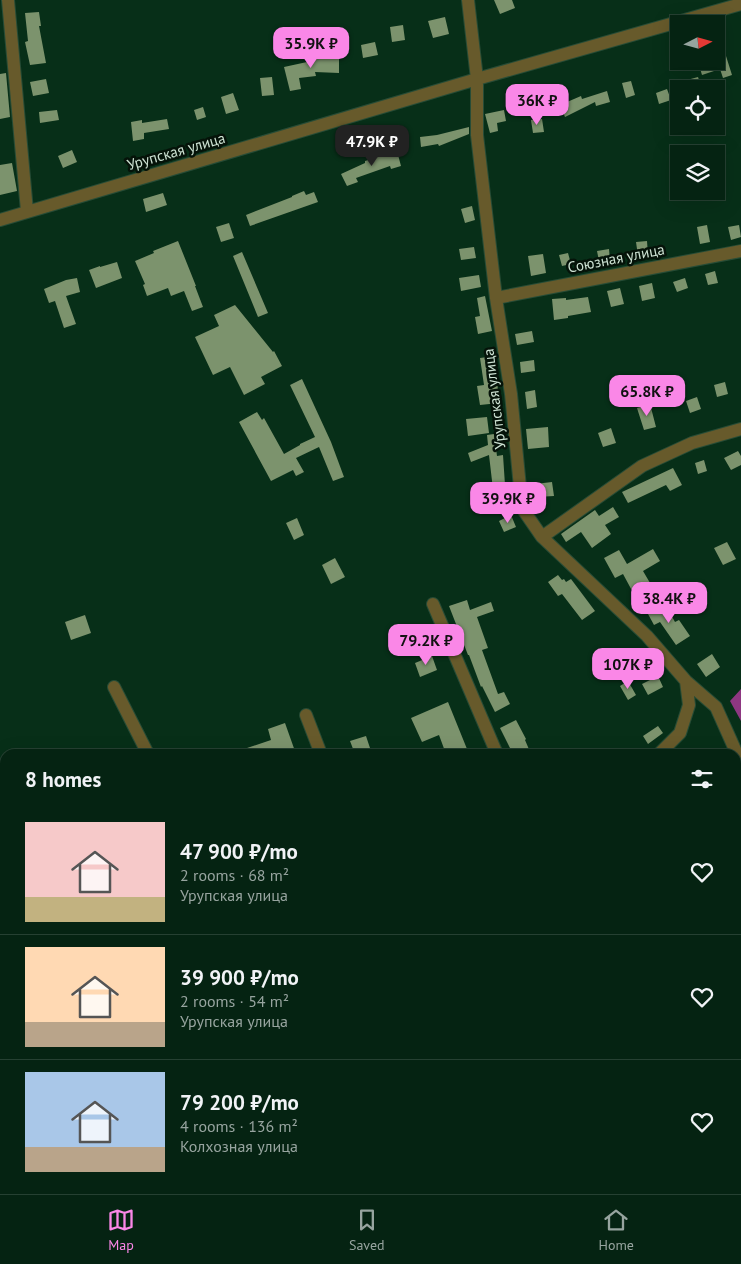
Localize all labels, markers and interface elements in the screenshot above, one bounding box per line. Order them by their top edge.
north arrow [670,15,725,70]
map controls [670,15,725,200]
pin: 35.9K ₽ [265,27,357,69]
text: 35.9K ₽ [284,33,338,53]
button: locate [670,80,725,135]
pin: 36K ₽ [502,84,572,126]
text: 36K ₽ [517,90,557,110]
pin: 47.9K ₽ [326,124,418,167]
street label: Урупская улица [125,128,227,174]
text: 47.9K ₽ [346,131,398,151]
button: layers [670,145,725,200]
street label: Союзная улица [566,239,666,277]
street label: Урупская улица [478,348,510,450]
pin: 65.8K ₽ [601,374,693,417]
text: 65.8K ₽ [620,381,674,401]
pin: 39.9K ₽ [462,482,554,524]
text: 39.9K ₽ [481,488,535,508]
pin: 38.4K ₽ [623,582,715,624]
text: 38.4K ₽ [642,588,696,608]
pin: 79.2K ₽ [380,624,472,666]
text: 79.2K ₽ [399,630,453,650]
pin: 107K ₽ [587,648,669,690]
text: 107K ₽ [603,654,653,674]
icon: filters [688,765,716,793]
text: 8 homes [25,766,101,793]
text: 47 900 ₽/mo [180,838,298,865]
icon: home [65,842,125,902]
icon: heart [688,858,716,886]
text: 2 rooms · 68 m² [180,865,289,885]
text: Урупская улица [180,885,288,905]
text: 39 900 ₽/mo [180,964,299,991]
icon: home [65,967,125,1027]
icon: heart [688,983,716,1011]
text: 2 rooms · 54 m² [180,991,289,1011]
text: Урупская улица [180,1011,288,1031]
text: 79 200 ₽/mo [180,1089,299,1116]
icon: home [65,1092,125,1152]
icon: heart [688,1108,716,1136]
text: 4 rooms · 136 m² [180,1116,298,1136]
text: Колхозная улица [180,1136,298,1156]
tab: Map [107,1206,135,1254]
tab: Saved [349,1206,385,1254]
tab: Home [599,1206,634,1254]

